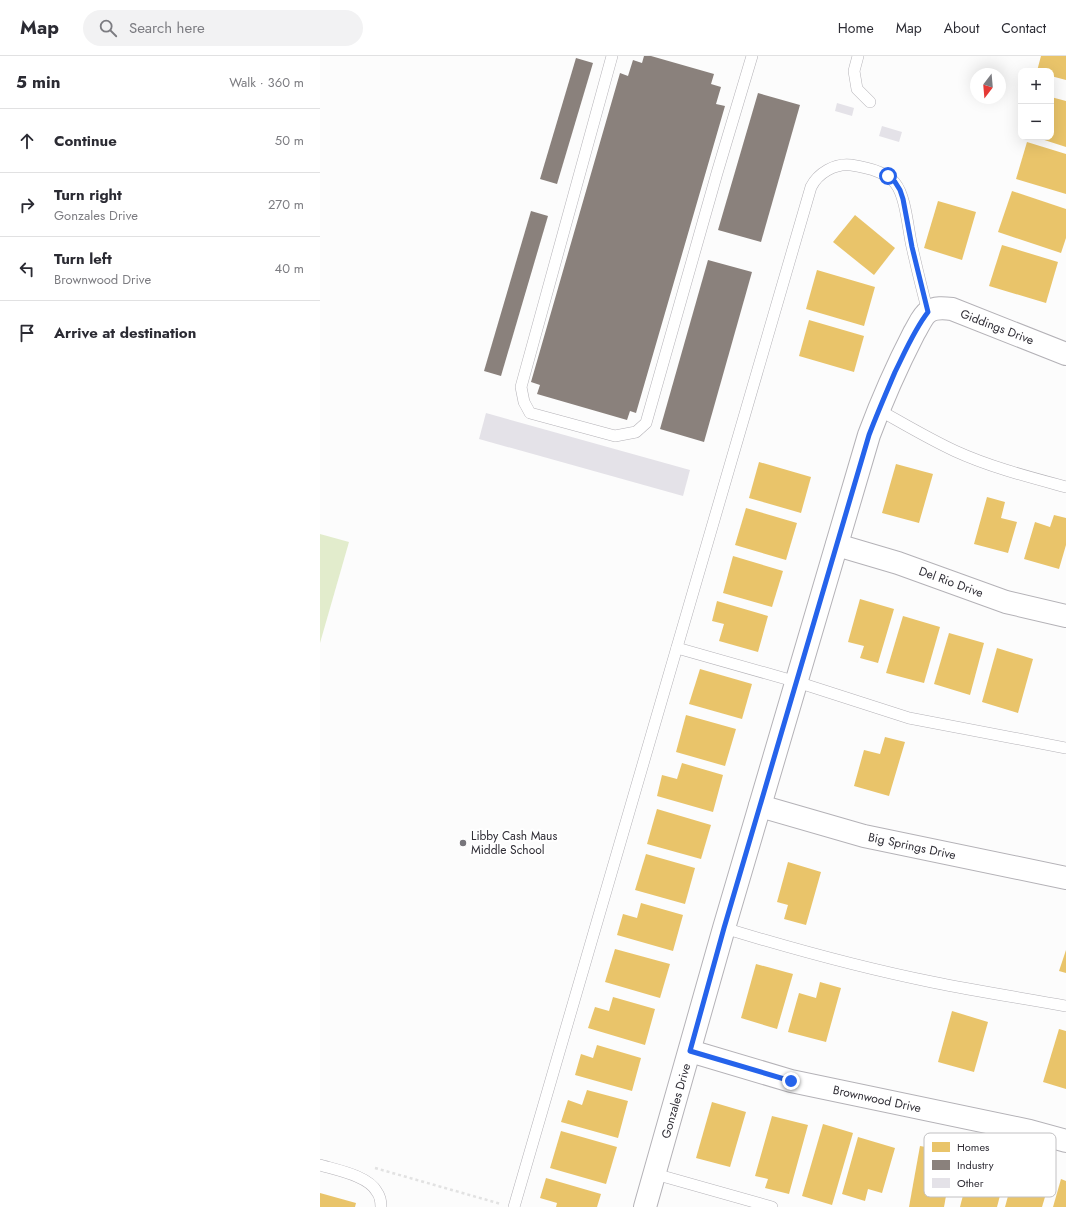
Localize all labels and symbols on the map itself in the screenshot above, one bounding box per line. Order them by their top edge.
north arrow [970,68,1006,104]
route start [879,167,897,185]
street label: Giddings Drive [958,305,1036,349]
street label: Del Rio Drive [916,562,986,602]
place label: Libby Cash Maus Middle School [471,827,557,859]
street label: Big Springs Drive [867,828,957,864]
marker: Libby Cash Maus Middle School [458,838,468,848]
street label: Gonzales Drive [657,1061,695,1141]
route end [782,1072,800,1090]
street label: Brownwood Drive [831,1081,923,1117]
legend [924,1133,1056,1197]
text: Homes [957,1139,990,1155]
text: Industry [957,1157,994,1173]
text: Other [957,1175,984,1191]

